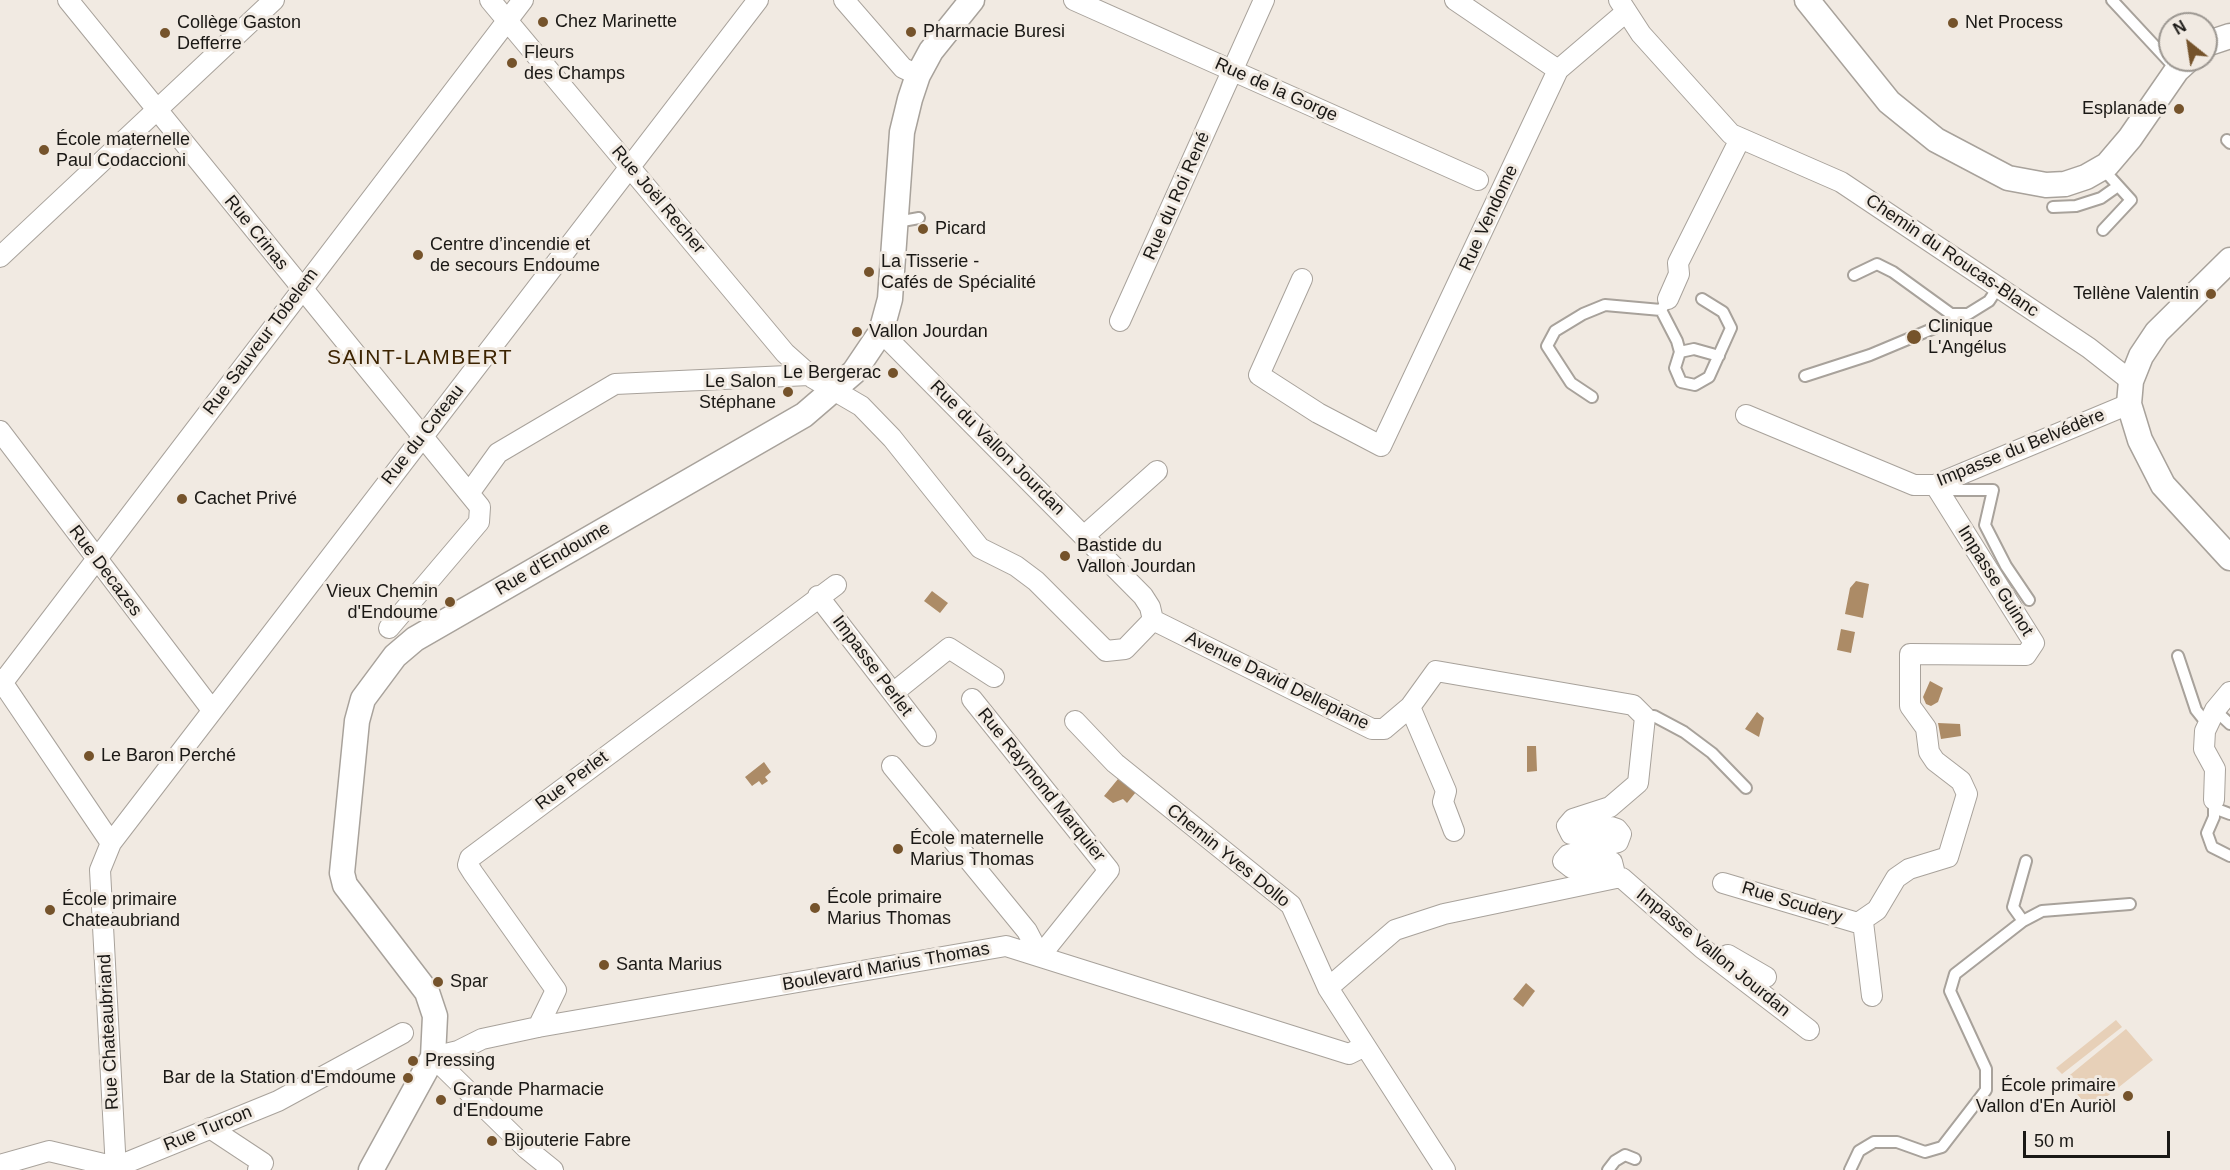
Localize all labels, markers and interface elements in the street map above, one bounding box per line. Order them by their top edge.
place label: Chez Marinette [555,11,677,33]
place label: Collège Gaston Defferre [177,12,301,54]
place label: Net Process [1965,12,2063,34]
north arrow [2158,12,2218,72]
marker: Chez Marinette [536,15,550,29]
marker: Net Process [1946,16,1960,30]
text: N [2170,17,2189,38]
place label: Pharmacie Buresi [923,21,1065,43]
marker: Pharmacie Buresi [904,25,918,39]
marker: Collège Gaston Defferre [158,26,172,40]
place label: Fleurs des Champs [524,42,625,84]
street label: Rue de la Gorge [1211,53,1341,127]
marker: Fleurs des Champs [505,56,519,70]
place label: Esplanade [2082,98,2167,120]
marker: Esplanade [2172,102,2186,116]
place label: École maternelle Paul Codaccioni [56,129,190,172]
street label: Rue du Roi René [1139,129,1215,263]
street label: Rue Joël Recher [607,142,709,258]
marker: École maternelle Paul Codaccioni [37,143,51,157]
street label: Rue Vendome [1455,162,1523,274]
street label: Chemin du Roucas-Blanc [1861,190,2043,322]
street label: Rue Crinas [219,191,293,275]
place label: Picard [935,218,986,240]
marker: Picard [916,222,930,236]
place label: Centre d’incendie et de secours Endoume [430,234,600,276]
marker: Centre d’incendie et de secours Endoume [411,248,425,262]
place label: La Tisserie - Cafés de Spécialité [881,251,1036,294]
street label: Rue Sauveur Tobelem [199,264,323,420]
marker: La Tisserie - Cafés de Spécialité [862,265,876,279]
place label: Tellène Valentin [2073,283,2199,305]
marker: Tellène Valentin [2204,287,2218,301]
place label: Clinique L'Angélus [1928,316,2006,358]
place label: Vallon Jourdan [869,321,988,343]
marker: Vallon Jourdan [850,325,864,339]
marker: Clinique L'Angélus [1905,328,1923,346]
district label: SAINT-LAMBERT [327,345,513,371]
place label: Le Bergerac [783,362,881,384]
marker: Le Bergerac [886,366,900,380]
place label: Le Salon Stéphane [699,371,776,413]
street label: Rue du Vallon Jourdan [925,376,1069,520]
street label: Rue du Coteau [377,381,469,489]
marker: Le Salon Stéphane [781,385,795,399]
street label: Impasse du Belvédère [1934,404,2108,492]
place label: Cachet Privé [194,488,297,510]
marker: Cachet Privé [175,492,189,506]
street label: Rue d'Endoume [492,518,614,600]
street label: Rue Decazes [64,521,146,621]
street label: Impasse Guinot [1952,522,2038,640]
place label: Bastide du Vallon Jourdan [1077,535,1196,578]
marker: Bastide du Vallon Jourdan [1058,549,1072,563]
place label: Vieux Chemin d'Endoume [326,581,438,624]
marker: Vieux Chemin d'Endoume [443,595,457,609]
street label: Impasse Perlet [827,612,917,720]
street label: Avenue David Dellepiane [1182,627,1372,735]
street label: Rue Raymond Marquier [972,704,1110,866]
place label: Le Baron Perché [101,745,236,767]
street label: Rue Perlet [532,747,612,815]
marker: Le Baron Perché [82,749,96,763]
street label: Chemin Yves Dollo [1162,800,1294,912]
place label: École maternelle Marius Thomas [910,828,1044,870]
marker: École maternelle Marius Thomas [891,842,905,856]
street label: Rue Scudery [1739,877,1845,929]
street label: Impasse Vallon Jourdan [1632,884,1794,1022]
place label: École primaire Marius Thomas [827,887,951,930]
place label: École primaire Chateaubriand [62,889,180,932]
marker: École primaire Marius Thomas [808,901,822,915]
marker: École primaire Chateaubriand [43,903,57,917]
street label: Boulevard Marius Thomas [781,938,991,996]
street label: Rue Chateaubriand [94,953,124,1111]
place label: Santa Marius [616,954,722,976]
marker: Santa Marius [597,958,611,972]
place label: Spar [450,971,488,993]
marker: Spar [431,975,445,989]
place label: Pressing [425,1050,495,1072]
marker: Pressing [406,1054,420,1068]
place label: Bar de la Station d'Emdoume [162,1067,396,1089]
marker: Bar de la Station d'Emdoume [401,1071,415,1085]
place label: École primaire Vallon d'En Auriòl [1976,1075,2116,1118]
place label: Grande Pharmacie d'Endoume [453,1079,604,1122]
marker: École primaire Vallon d'En Auriòl [2121,1089,2135,1103]
marker: Grande Pharmacie d'Endoume [434,1093,448,1107]
street label: Rue Turcon [161,1101,255,1157]
scale bar [2026,1119,2173,1157]
place label: Bijouterie Fabre [504,1130,631,1152]
text: 50 m [2034,1131,2074,1151]
marker: Bijouterie Fabre [485,1134,499,1148]

